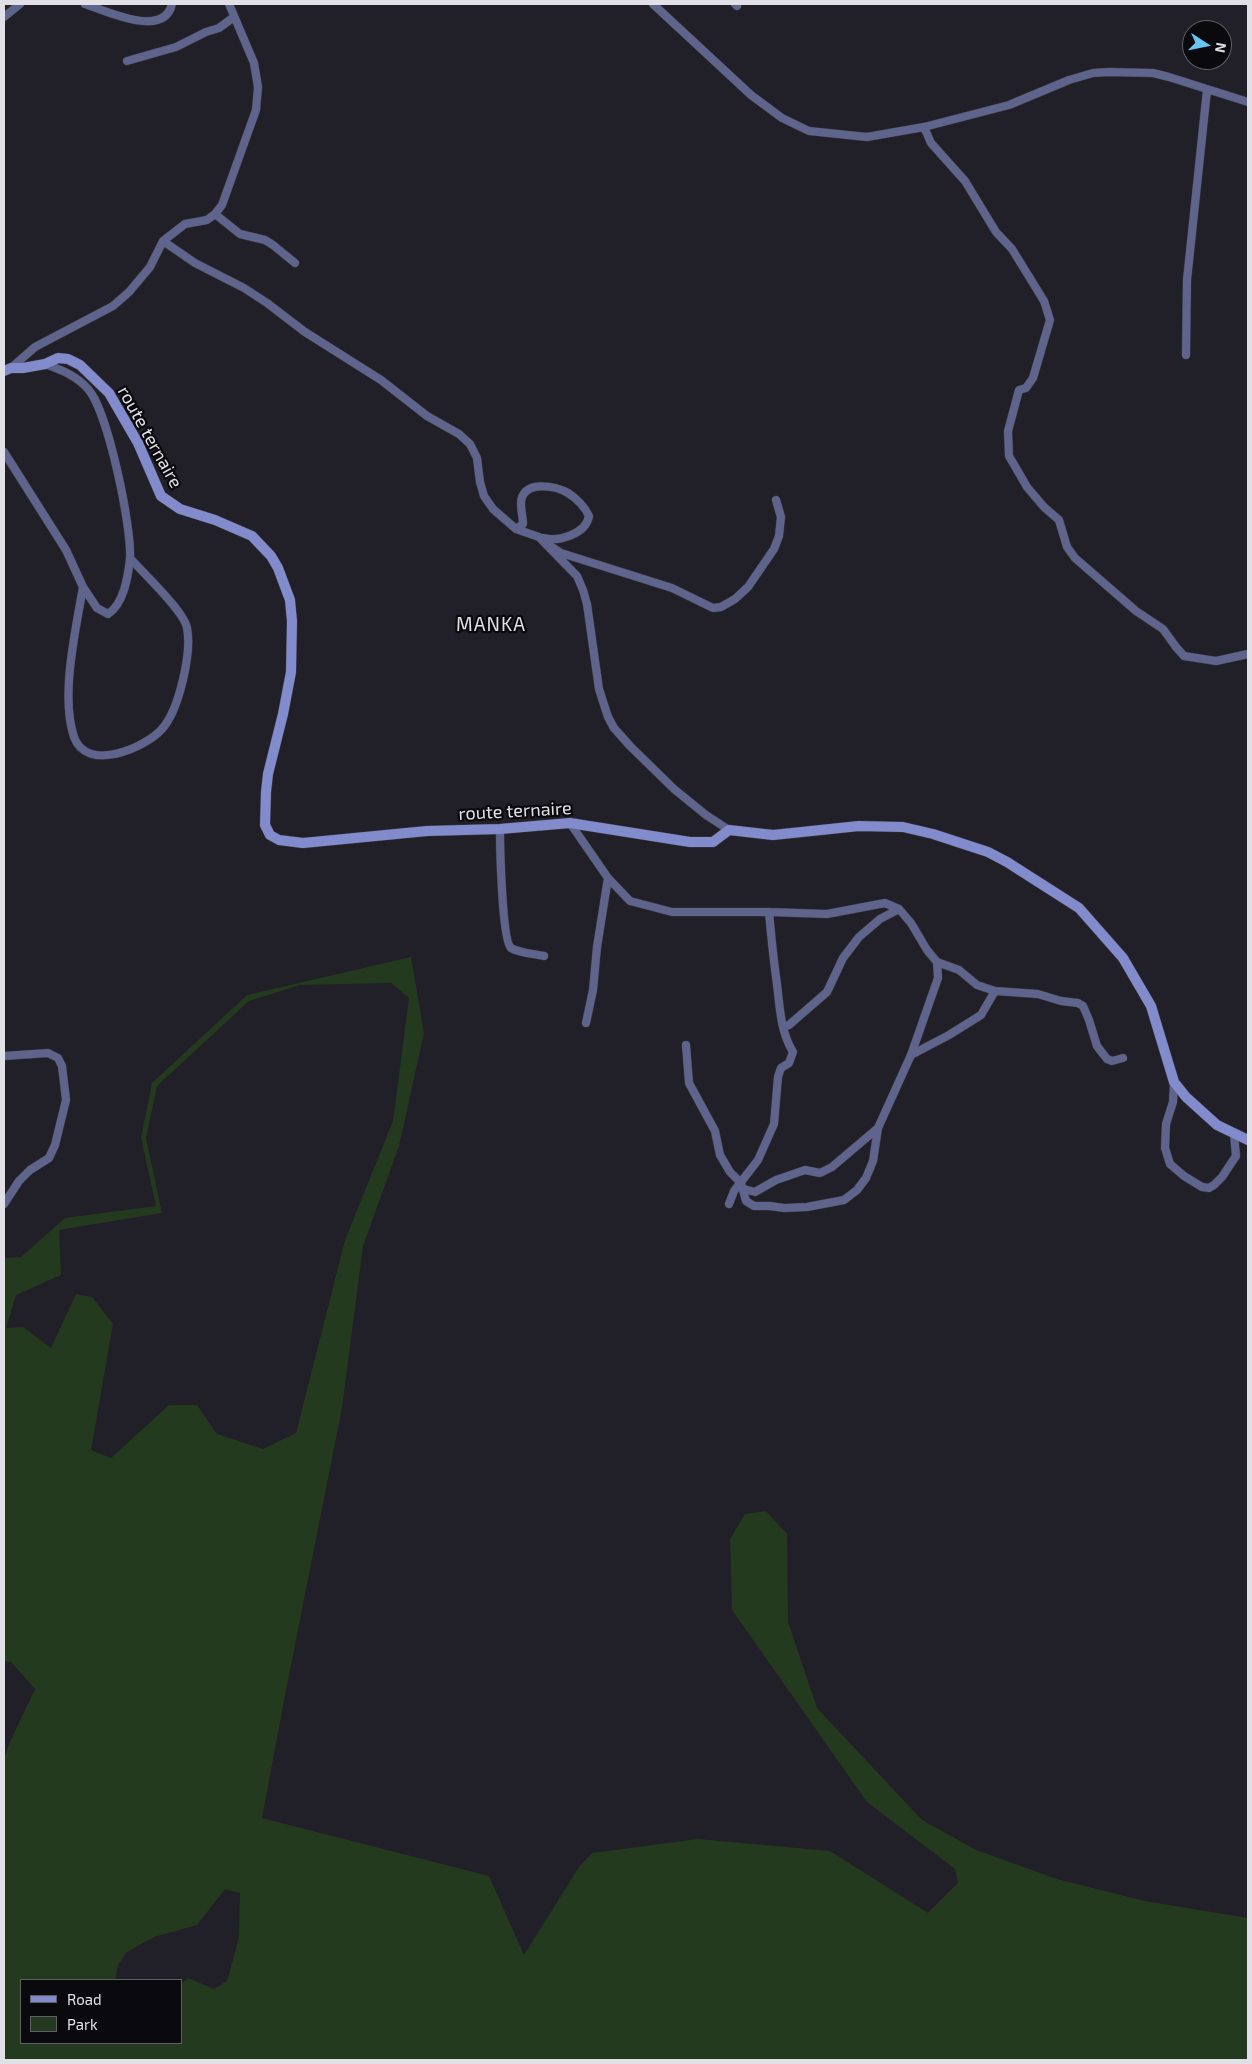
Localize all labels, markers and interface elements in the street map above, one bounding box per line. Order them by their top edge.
north arrow [1182,20,1232,70]
text: N [1212,41,1231,54]
street label: route ternaire [113,382,187,492]
district label: MANKA [455,614,527,636]
street label: route ternaire [458,797,572,825]
legend [20,1979,182,2044]
text: Road [67,1990,102,2008]
text: Park [67,2015,98,2033]

